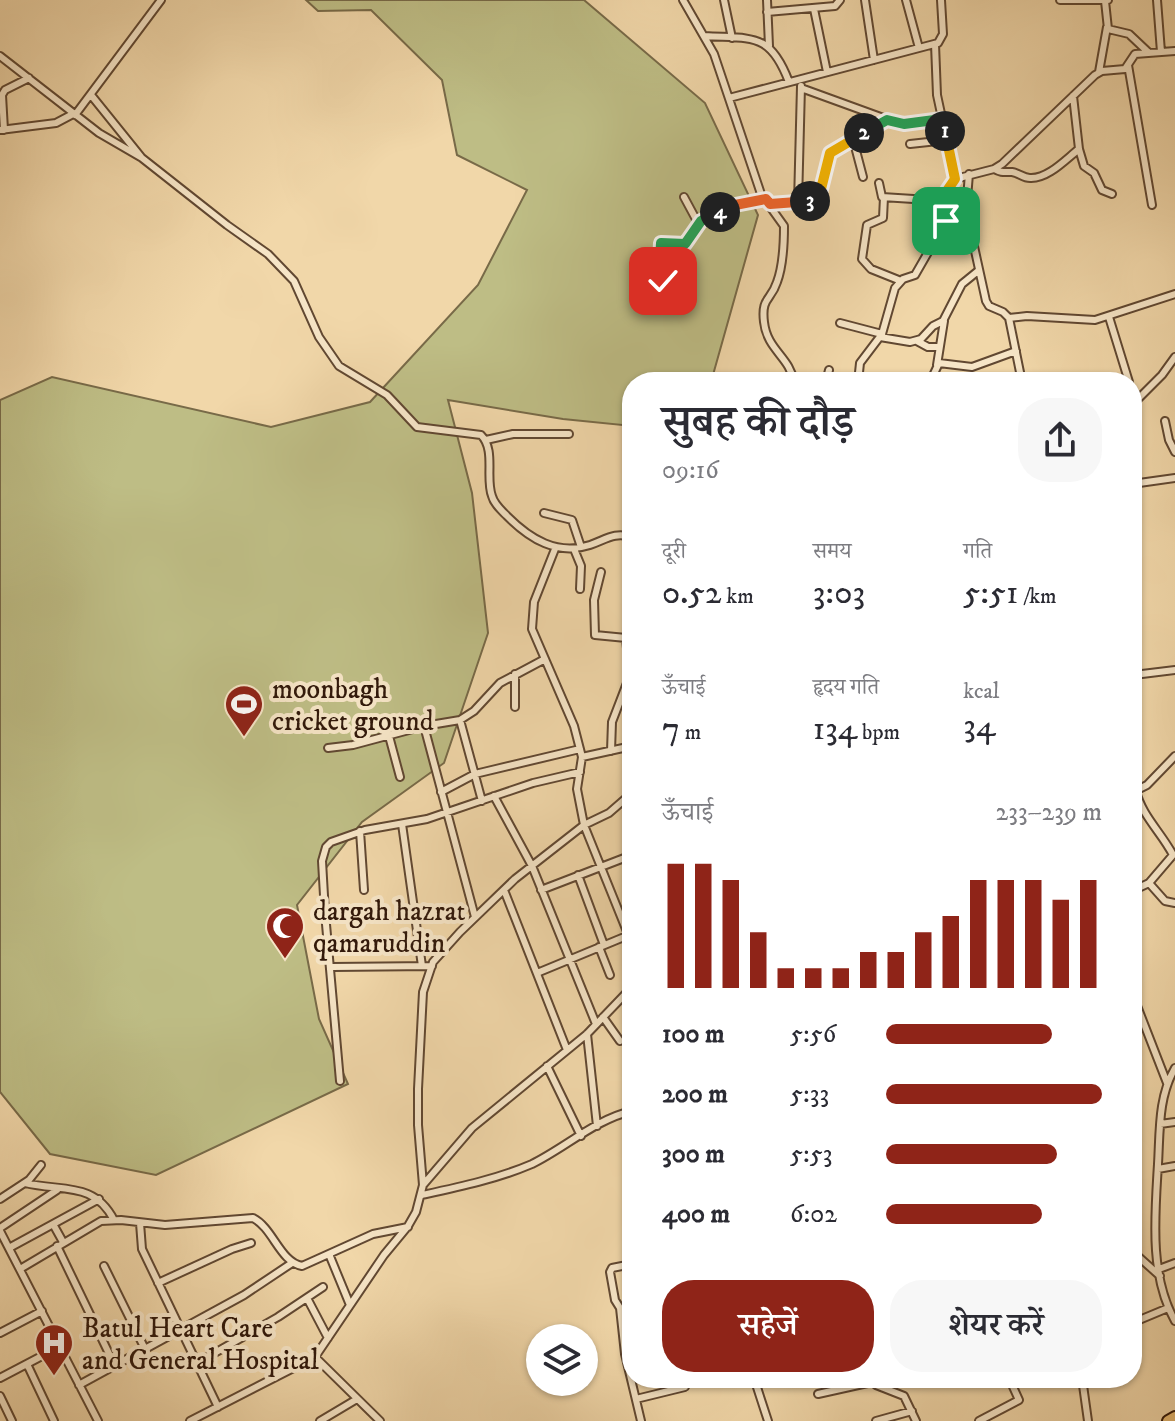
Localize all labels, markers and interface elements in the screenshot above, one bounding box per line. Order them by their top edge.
pin: 1 [925,111,965,151]
pin: 2 [844,113,884,153]
text: 1 [941,117,949,144]
text: 2 [859,119,869,146]
pin: 3 [790,181,830,221]
text: 3 [806,187,814,214]
pin [912,187,980,255]
pin: 4 [700,192,740,232]
text: 4 [714,198,726,225]
icon: arrive [924,199,968,243]
pin [629,247,697,315]
icon: check [641,259,685,303]
text: सुबह की दौड़ [662,396,854,451]
button: share [1018,398,1102,482]
text: 09:16 [662,454,719,487]
text: दूरी [662,538,686,565]
text: समय [813,538,851,565]
text: गति [963,538,992,565]
text: 0.52 [662,572,722,614]
text: 3:03 [813,572,865,614]
text: 5:51 [963,572,1018,614]
text: km [722,583,754,610]
text: /km [1018,583,1057,610]
place label: moonbagh cricket ground [272,672,434,739]
text: ऊँचाई [662,674,705,701]
text: हृदय गति [813,674,879,701]
text: kcal [963,678,999,705]
sports icon: moonbagh cricket ground [223,683,265,738]
text: 34 [963,705,996,747]
text: 7 [662,708,680,750]
text: 134 [813,708,857,750]
text: m [680,719,701,746]
text: bpm [857,719,900,746]
text: ऊँचाई [662,796,713,829]
text: 233–239 m [996,796,1102,829]
place label: dargah hazrat qamaruddin [313,894,466,961]
mosque icon: dargah hazrat qamaruddin [264,905,306,960]
text: 100 m [662,1018,725,1051]
text: 5:56 [790,1018,836,1051]
text: 200 m [662,1078,728,1111]
text: 5:33 [790,1078,829,1111]
text: 300 m [662,1138,725,1171]
text: 5:53 [790,1138,832,1171]
text: 400 m [662,1198,730,1231]
text: 6:02 [790,1198,837,1231]
button: सहेजें [662,1280,874,1372]
button: शेयर करें [890,1280,1102,1372]
place label: Batul Heart Care and General Hospital [82,1311,320,1378]
hospital icon: Batul Heart Care and General Hospital [33,1322,75,1377]
map controls [526,1324,598,1396]
button: layers [526,1324,598,1396]

